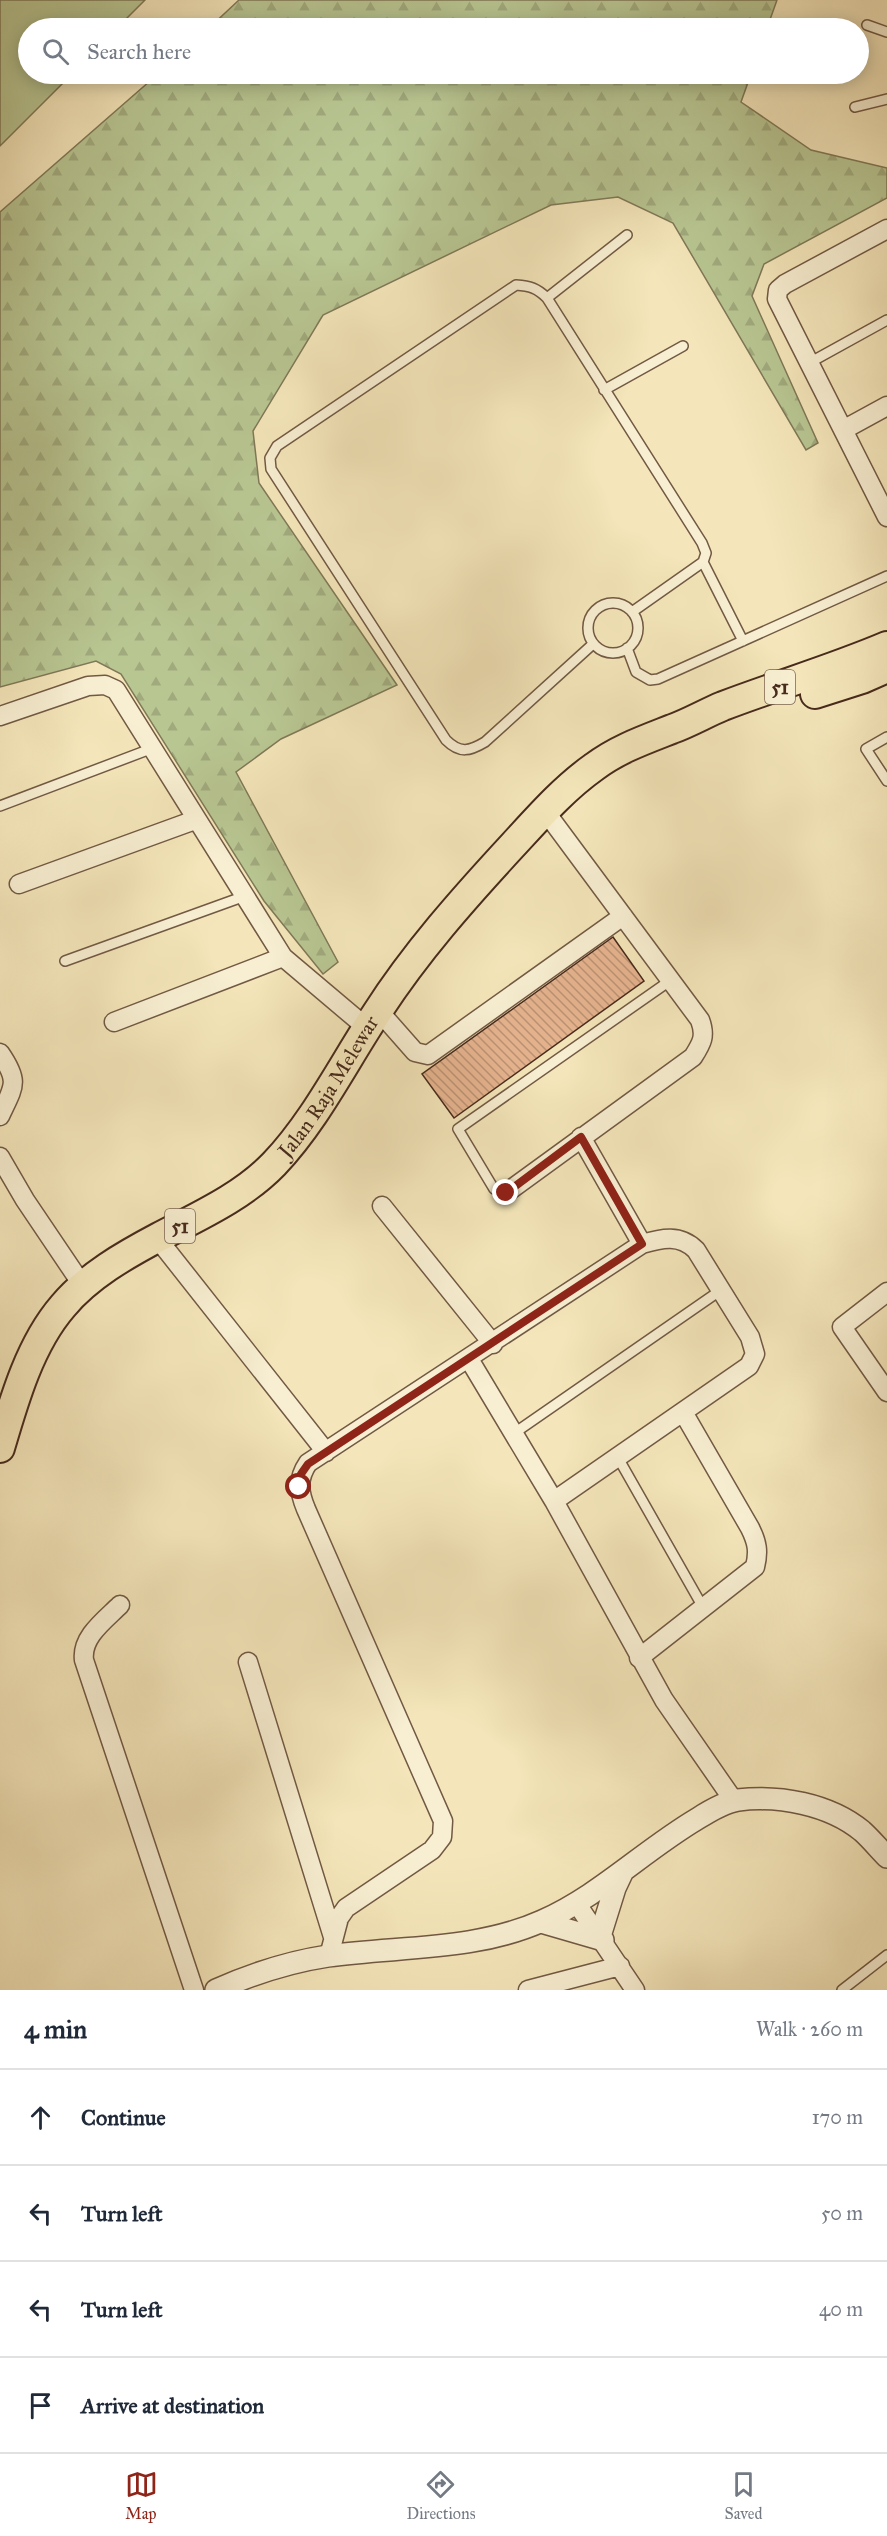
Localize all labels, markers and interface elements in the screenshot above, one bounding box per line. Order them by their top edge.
search box [18,18,869,84]
icon: search [39,35,72,68]
text: Search here [87,38,191,65]
road number: 51 [765,670,795,704]
street label: Jalan Raja Melewar [271,1011,384,1165]
route end [492,1179,518,1205]
road number: 51 [165,1209,195,1243]
route start [285,1473,311,1499]
text: 4 min [24,2013,87,2045]
text: Walk · 260 m [756,2017,863,2041]
icon: ahead [24,2101,57,2134]
text: Continue [81,2104,166,2131]
text: 170 m [812,2105,863,2129]
icon: left [24,2197,57,2230]
text: Turn left [81,2200,163,2227]
text: 50 m [821,2201,863,2225]
icon: left [24,2293,57,2326]
text: Turn left [81,2296,163,2323]
text: 40 m [819,2297,863,2321]
icon: arrive [24,2389,57,2422]
text: Arrive at destination [81,2392,264,2419]
tab: Map [125,2468,158,2523]
tab: Directions [407,2468,475,2523]
tab: Saved [724,2468,762,2523]

